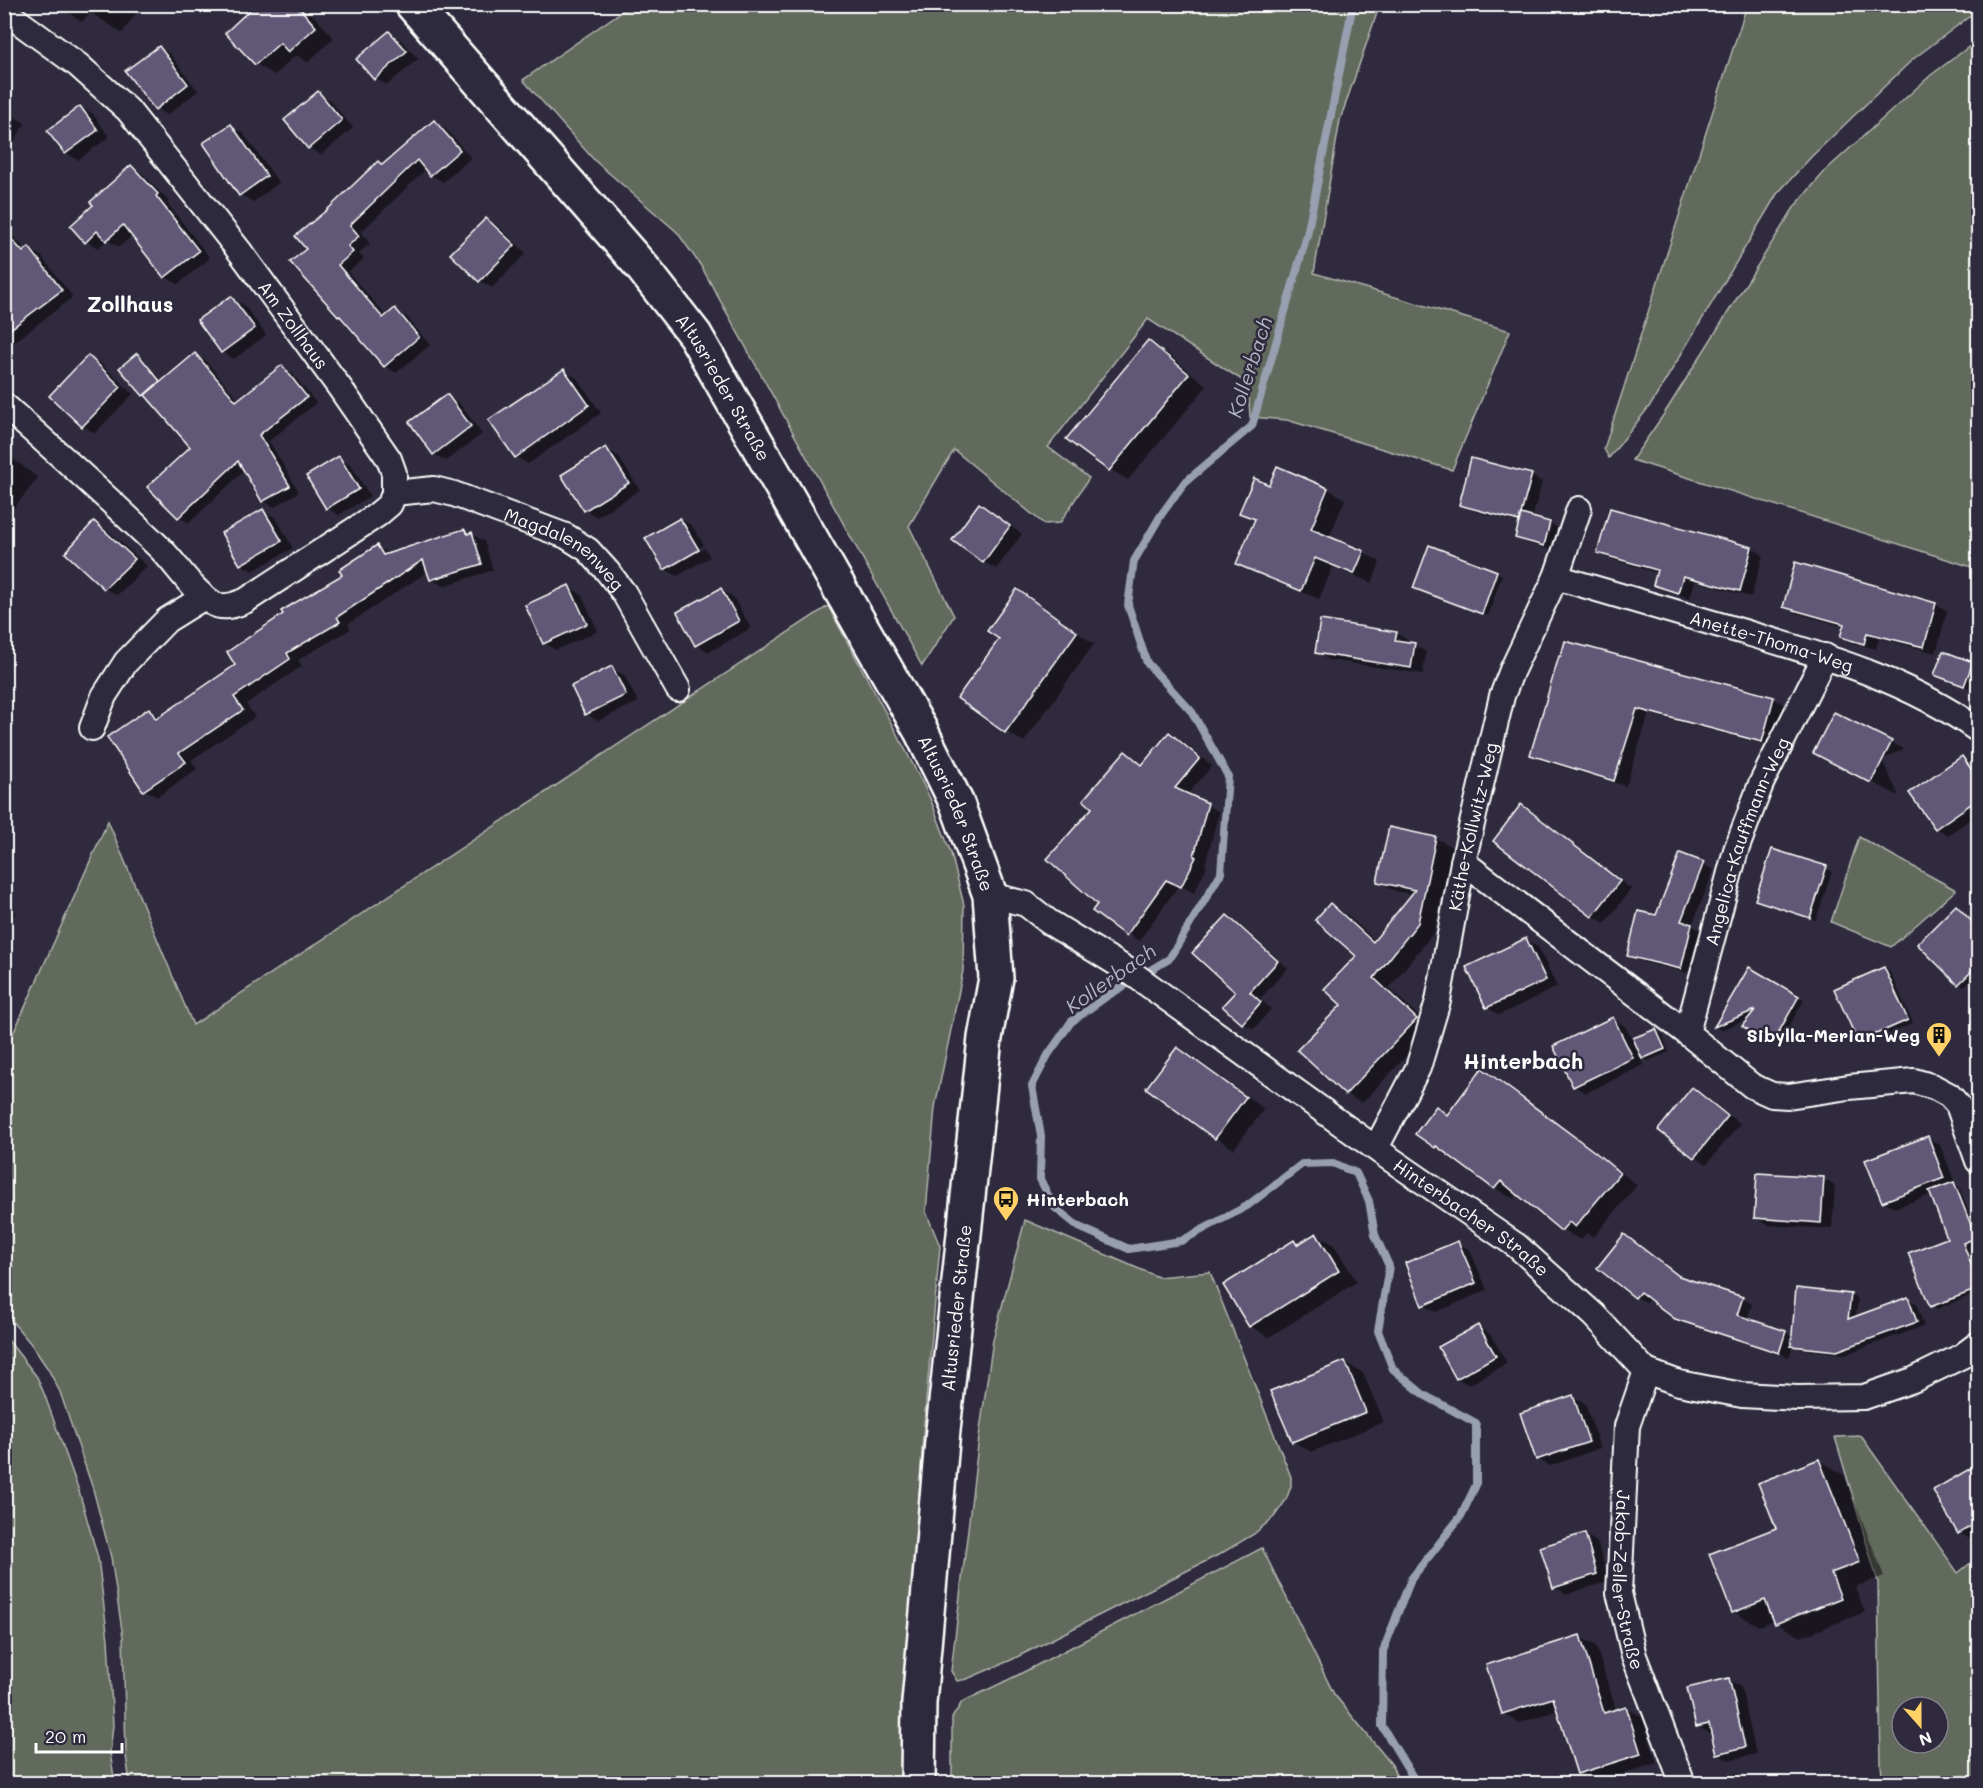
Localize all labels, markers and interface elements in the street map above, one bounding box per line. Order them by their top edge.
street label: Am Zollhaus [253,275,334,374]
district label: Zollhaus [87,290,173,317]
street label: Altusrieder Straße [671,308,776,465]
water label: Kollerbach [1220,313,1278,421]
street label: Magdalenenweg [501,502,630,595]
street label: Anette-Thoma-Weg [1687,605,1857,678]
street label: Altusrieder Straße [913,731,1000,894]
street label: Angelica-Kauffmann-Weg [1699,733,1795,948]
street label: Käthe-Kollwitz-Weg [1442,740,1503,913]
water label: Kollerbach [1060,937,1160,1019]
building icon: Sibylla-Merian-Weg [1924,1020,1954,1058]
place label: Sibylla-Merian-Weg [1747,1023,1920,1047]
district label: Hinterbach [1463,1047,1583,1074]
street label: Hinterbacher Straße [1389,1153,1555,1281]
bus stop icon: Hinterbach [991,1184,1021,1222]
place label: Hinterbach [1026,1187,1129,1211]
street label: Altusrieder Straße [935,1224,977,1392]
street label: Jakob-Zeller-Straße [1607,1489,1650,1673]
north arrow [1890,1695,1950,1755]
scale bar [36,1716,122,1754]
text: 20 m [45,1724,86,1748]
text: N [1916,1727,1935,1751]

